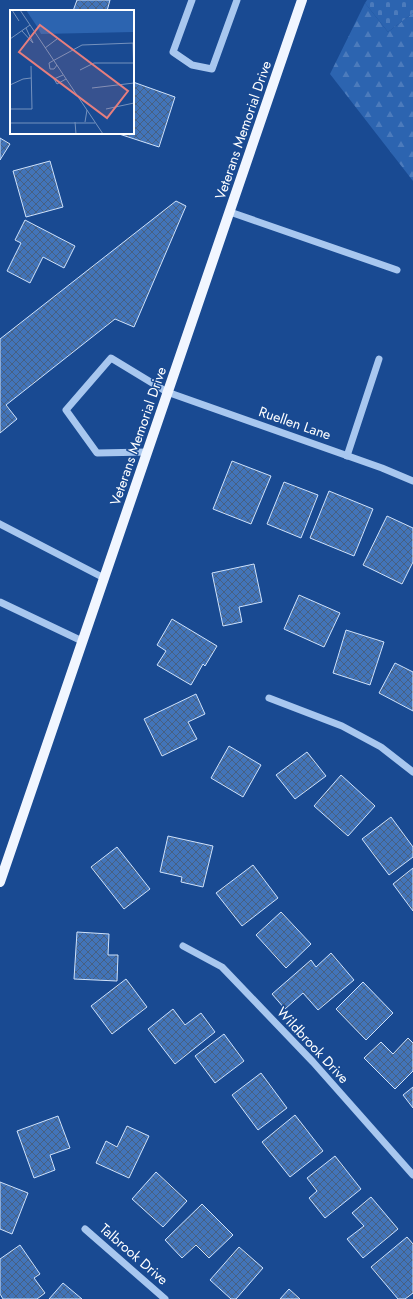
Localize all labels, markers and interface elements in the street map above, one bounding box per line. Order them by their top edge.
inset map [10,10,134,134]
street label: Veterans Memorial Drive [210,58,276,202]
street label: Veterans Memorial Drive [105,364,171,508]
street label: Ruellen Lane [256,401,334,445]
street label: Wildbrook Drive [272,1002,354,1088]
street label: Talbrook Drive [96,1219,172,1289]

